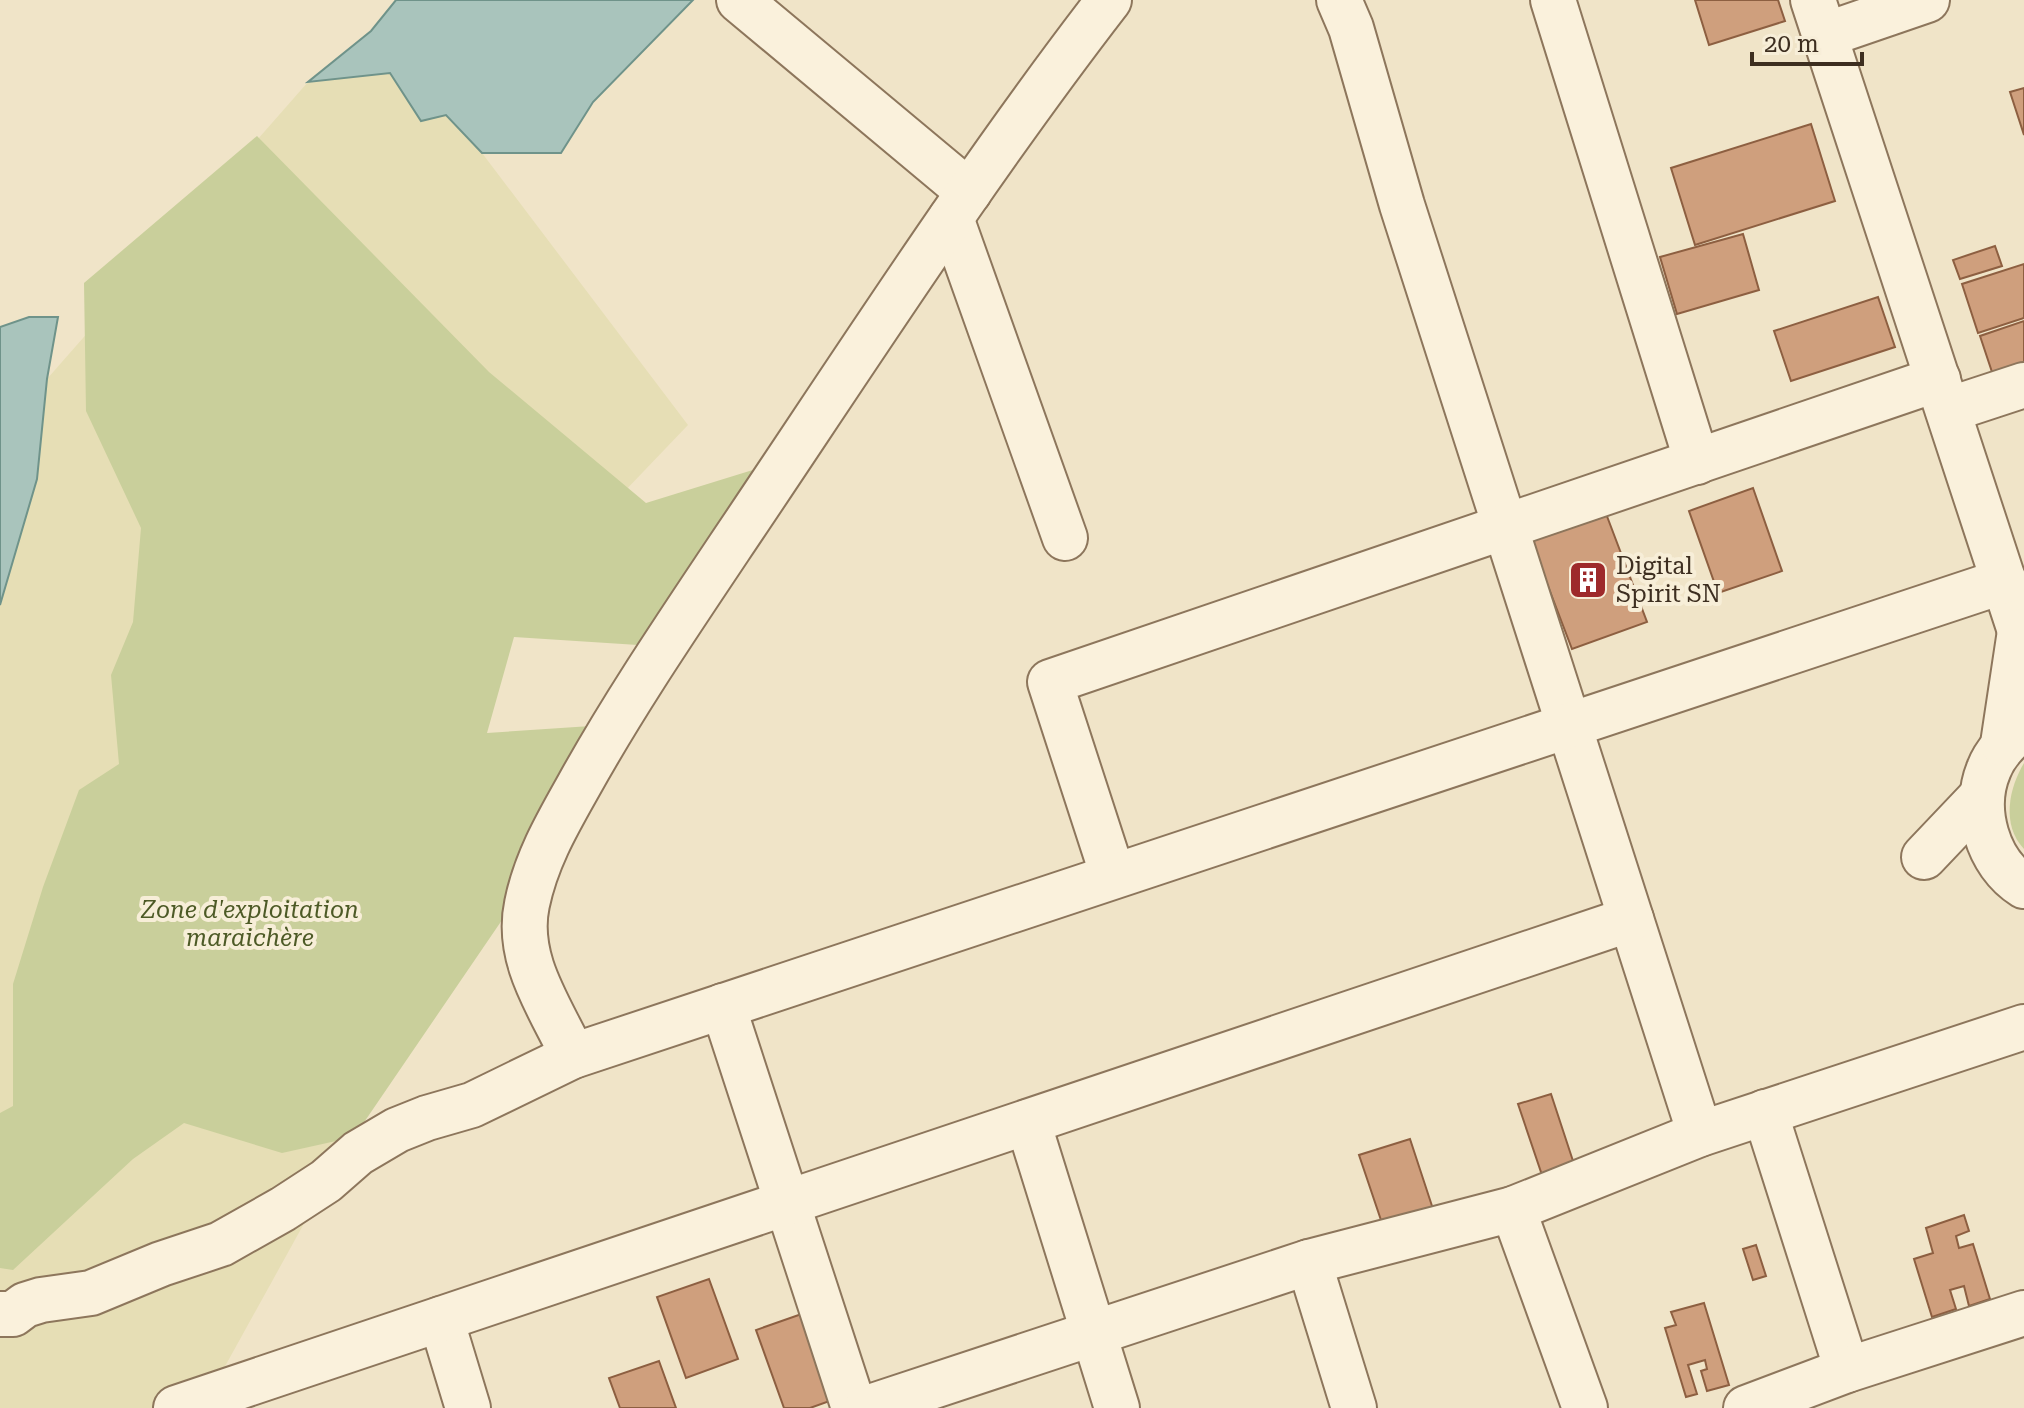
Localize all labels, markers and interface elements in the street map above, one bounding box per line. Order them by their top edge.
scale bar [1752,16,1862,66]
text: 20 m [1764,30,1819,58]
place label: Digital Spirit SN [1616,552,1721,608]
building icon: Digital Spirit SN [1567,559,1609,601]
park label: Zone d'exploitation maraichère [140,896,359,952]

